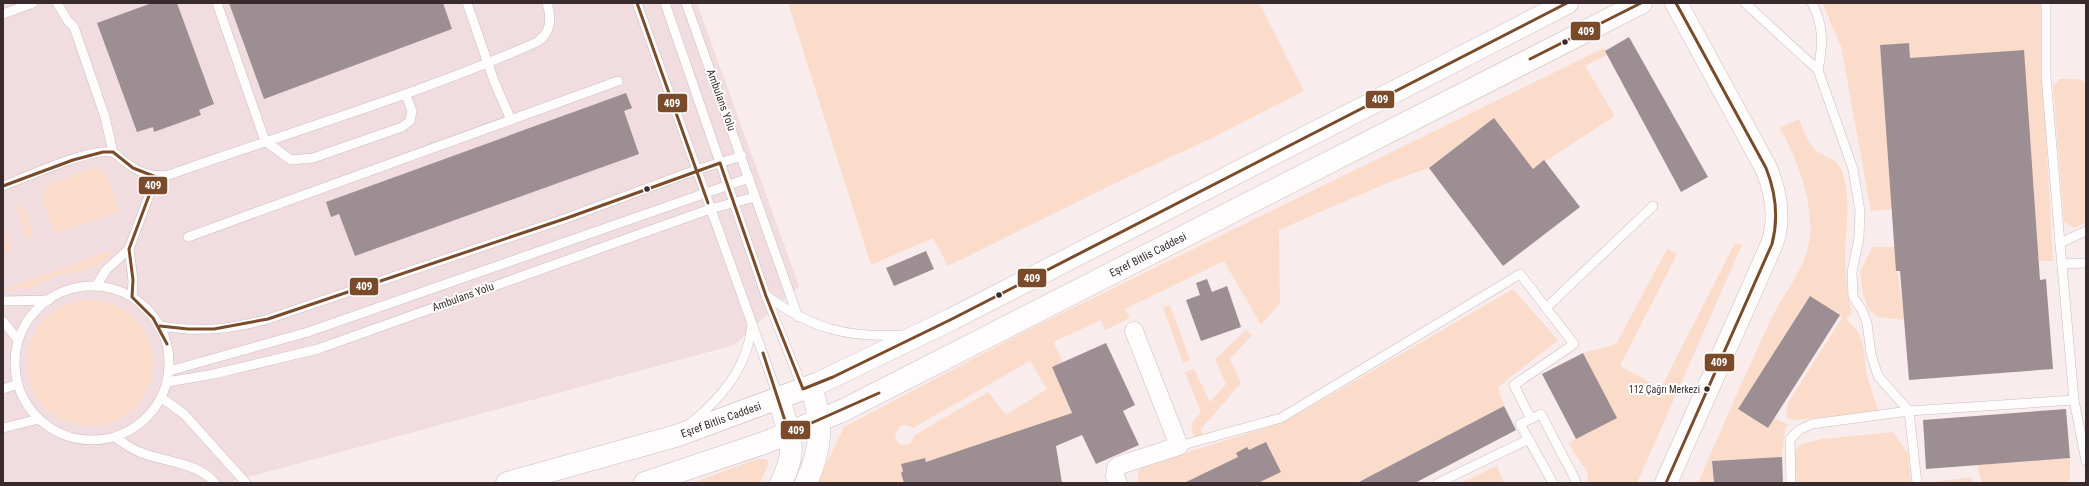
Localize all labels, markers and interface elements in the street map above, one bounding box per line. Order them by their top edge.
line badge: 409 [1570,21,1601,41]
text: 409 [1578,25,1594,38]
unlabelled marker [1560,37,1570,47]
street label: Ambulans Yolu [704,67,738,133]
line badge: 409 [1365,90,1395,109]
line badge: 409 [657,93,688,113]
text: 409 [1372,93,1388,106]
text: 409 [664,97,680,110]
line badge: 409 [138,176,168,195]
text: 409 [145,179,161,192]
unlabelled marker [642,184,652,194]
street label: Eşref Bitlis Caddesi [1107,230,1189,280]
line badge: 409 [1017,268,1047,288]
text: 409 [1024,272,1040,285]
line badge: 409 [349,277,379,296]
text: 409 [356,280,372,293]
street label: Ambulans Yolu [430,280,496,314]
unlabelled marker [994,290,1004,300]
line badge: 409 [1704,353,1735,372]
text: 409 [1711,356,1727,369]
place label: 112 Çağrı Merkezi [1629,384,1700,395]
marker: 112 Çağrı Merkezi [1702,384,1712,394]
street label: Eşref Bitlis Caddesi [679,399,763,441]
line badge: 409 [780,420,811,440]
text: 409 [788,424,804,437]

